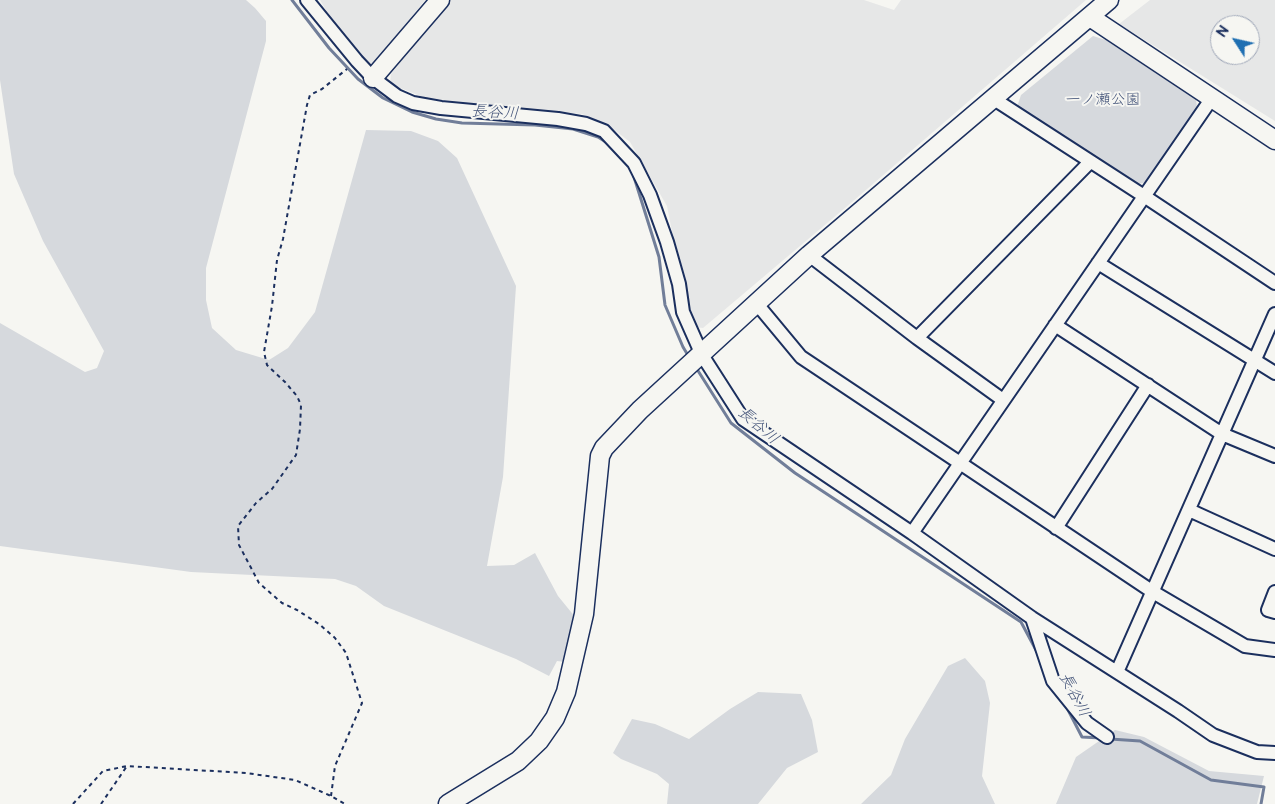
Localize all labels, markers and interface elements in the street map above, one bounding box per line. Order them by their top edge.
north arrow [1210,15,1260,65]
text: N [1213,23,1233,41]
park label: 一ノ瀬公園 [1066,91,1140,109]
water label: 長谷川 [471,102,519,124]
water label: 長谷川 [734,403,782,449]
water label: 長谷川 [1054,669,1094,721]

